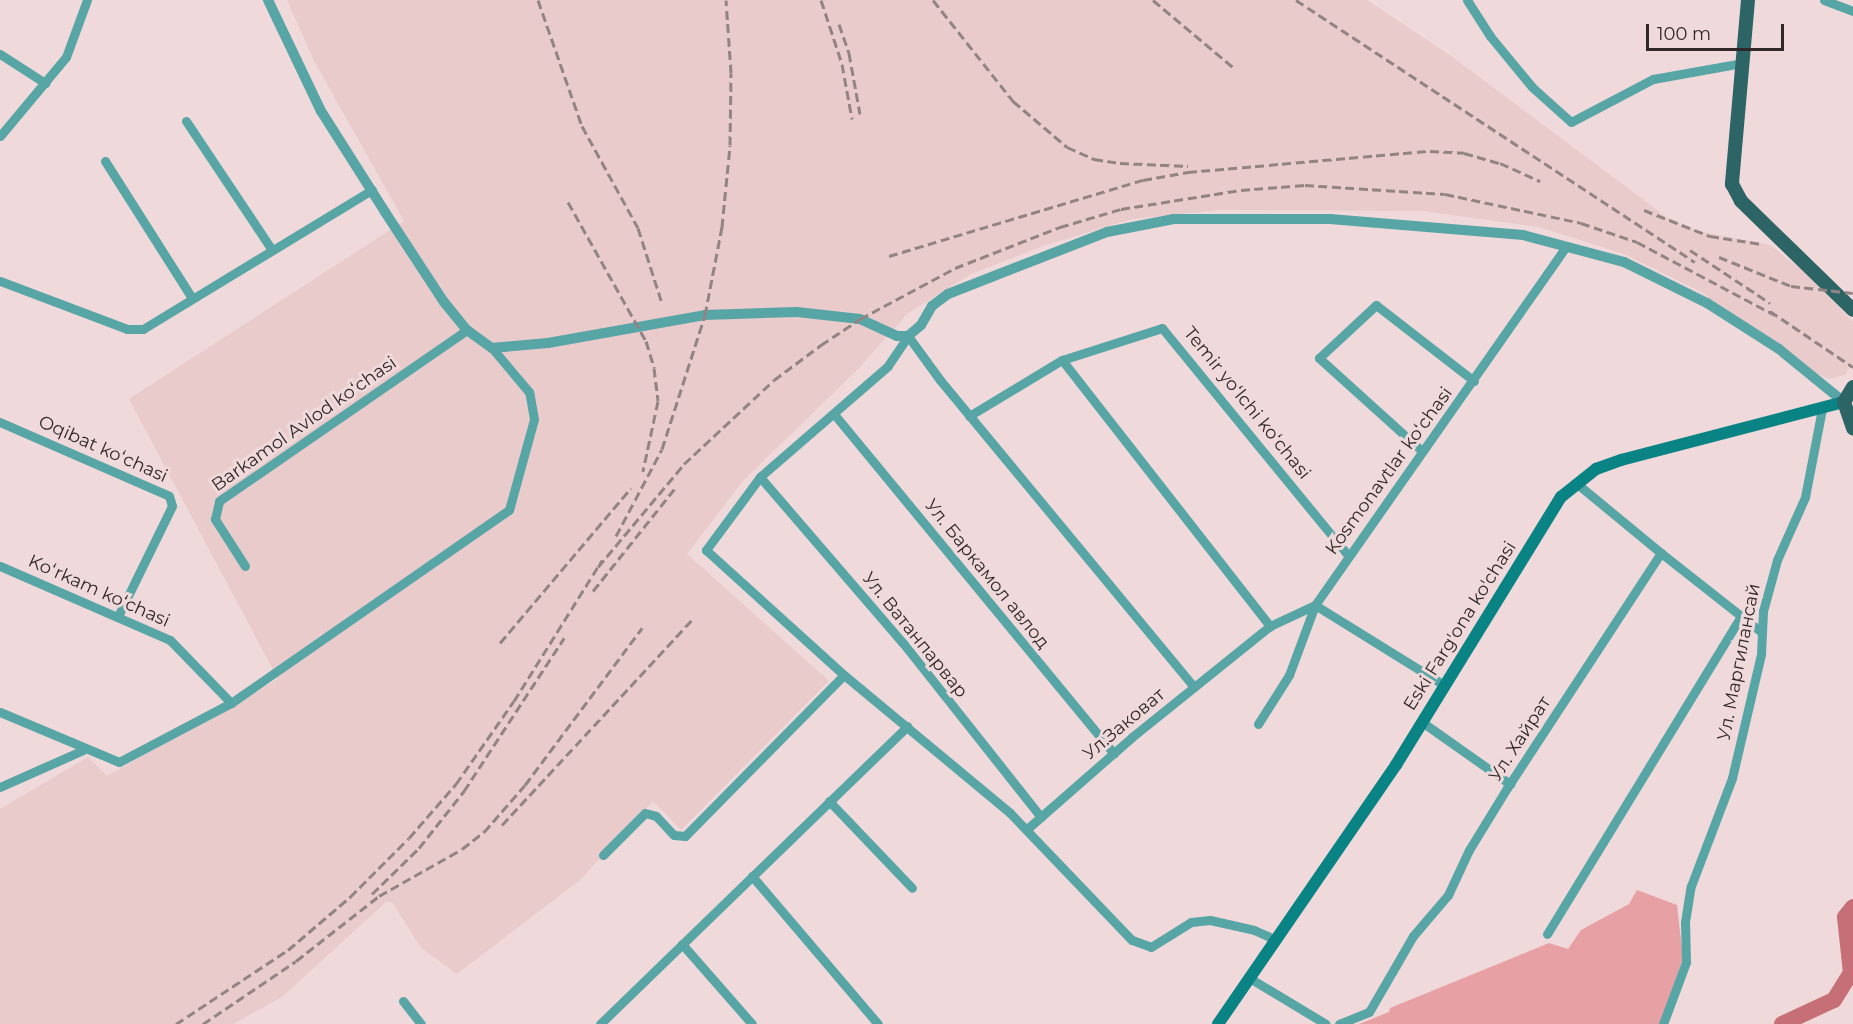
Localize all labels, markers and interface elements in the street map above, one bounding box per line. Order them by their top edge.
scale bar [1649,12,1787,50]
text: 100 m [1657,23,1711,45]
street label: Temir yoʻlchi koʻchasi [1179,323,1315,483]
street label: Barkamol Аvlod koʻchasi [207,352,401,496]
street label: Kosmonavtlar koʻchasi [1321,383,1457,559]
street label: Oqibat koʻchasi [35,411,171,487]
street label: Ул. Баркамол авлод [920,495,1054,653]
street label: Eski Farg'ona ko'chasi [1399,537,1521,715]
street label: Koʻrkam koʻchasi [25,550,173,632]
street label: Ул. Ватанпарвар [858,568,972,702]
street label: Ул. Маргилансай [1713,582,1765,742]
street label: Ул.Заковат [1079,684,1169,764]
street label: Ул. Хайрат [1485,692,1555,786]

